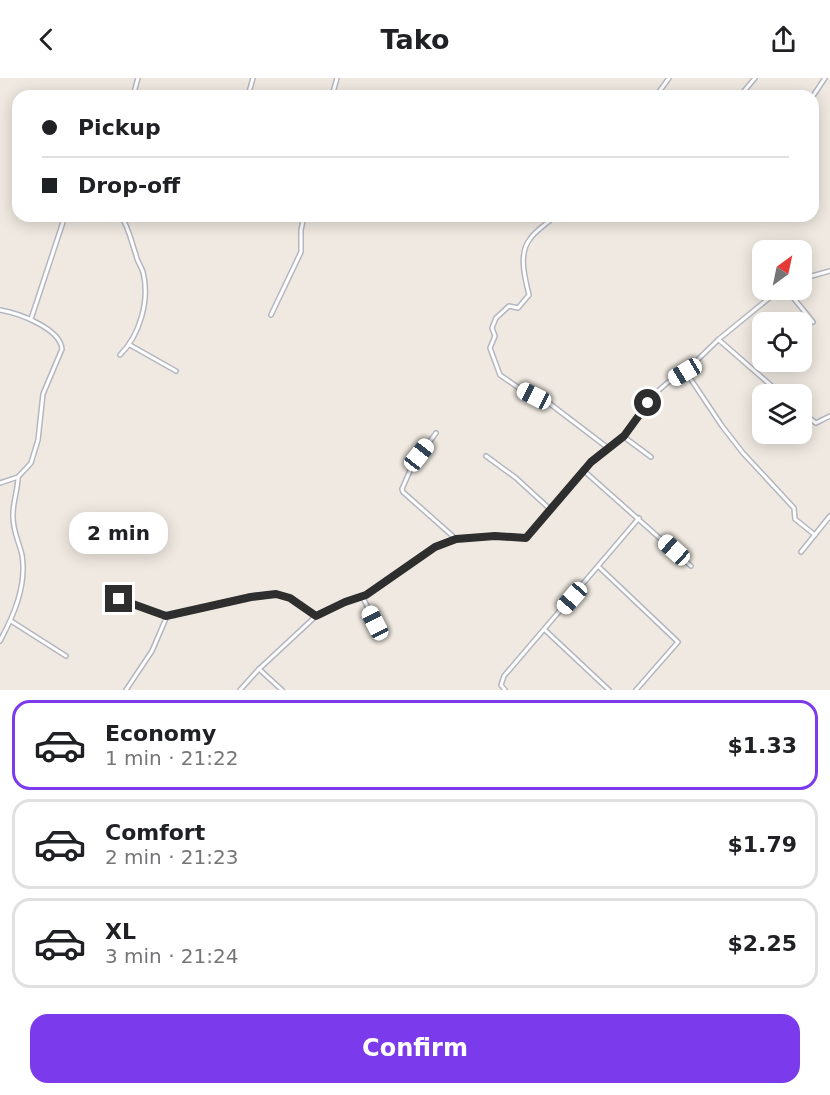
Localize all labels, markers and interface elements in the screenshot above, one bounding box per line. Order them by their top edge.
icon: back [30,23,63,56]
icon: share [767,23,800,56]
text: Tako [381,24,449,55]
text: Pickup [78,115,161,140]
text: Drop-off [78,173,180,198]
north arrow [752,240,812,300]
map controls [752,240,812,444]
button: locate [752,312,812,372]
car [665,355,705,389]
car [514,380,554,412]
button: layers [752,384,812,444]
route start [634,389,661,416]
car [401,435,437,475]
callout: 2 min [70,512,168,554]
text: 2 min [87,521,150,545]
car [655,531,693,569]
car [553,579,591,617]
route end [105,585,132,612]
car [359,603,391,643]
icon: car [33,718,87,772]
text: Economy [105,721,216,746]
text: $1.33 [727,733,797,758]
text: 1 min · 21:22 [105,746,239,770]
icon: car [33,817,87,871]
text: Comfort [105,820,205,845]
text: $1.79 [727,832,797,857]
text: 2 min · 21:23 [105,845,239,869]
icon: car [33,916,87,970]
text: XL [105,919,136,944]
text: $2.25 [727,931,797,956]
text: 3 min · 21:24 [105,944,239,968]
button: Confirm [30,1014,800,1083]

